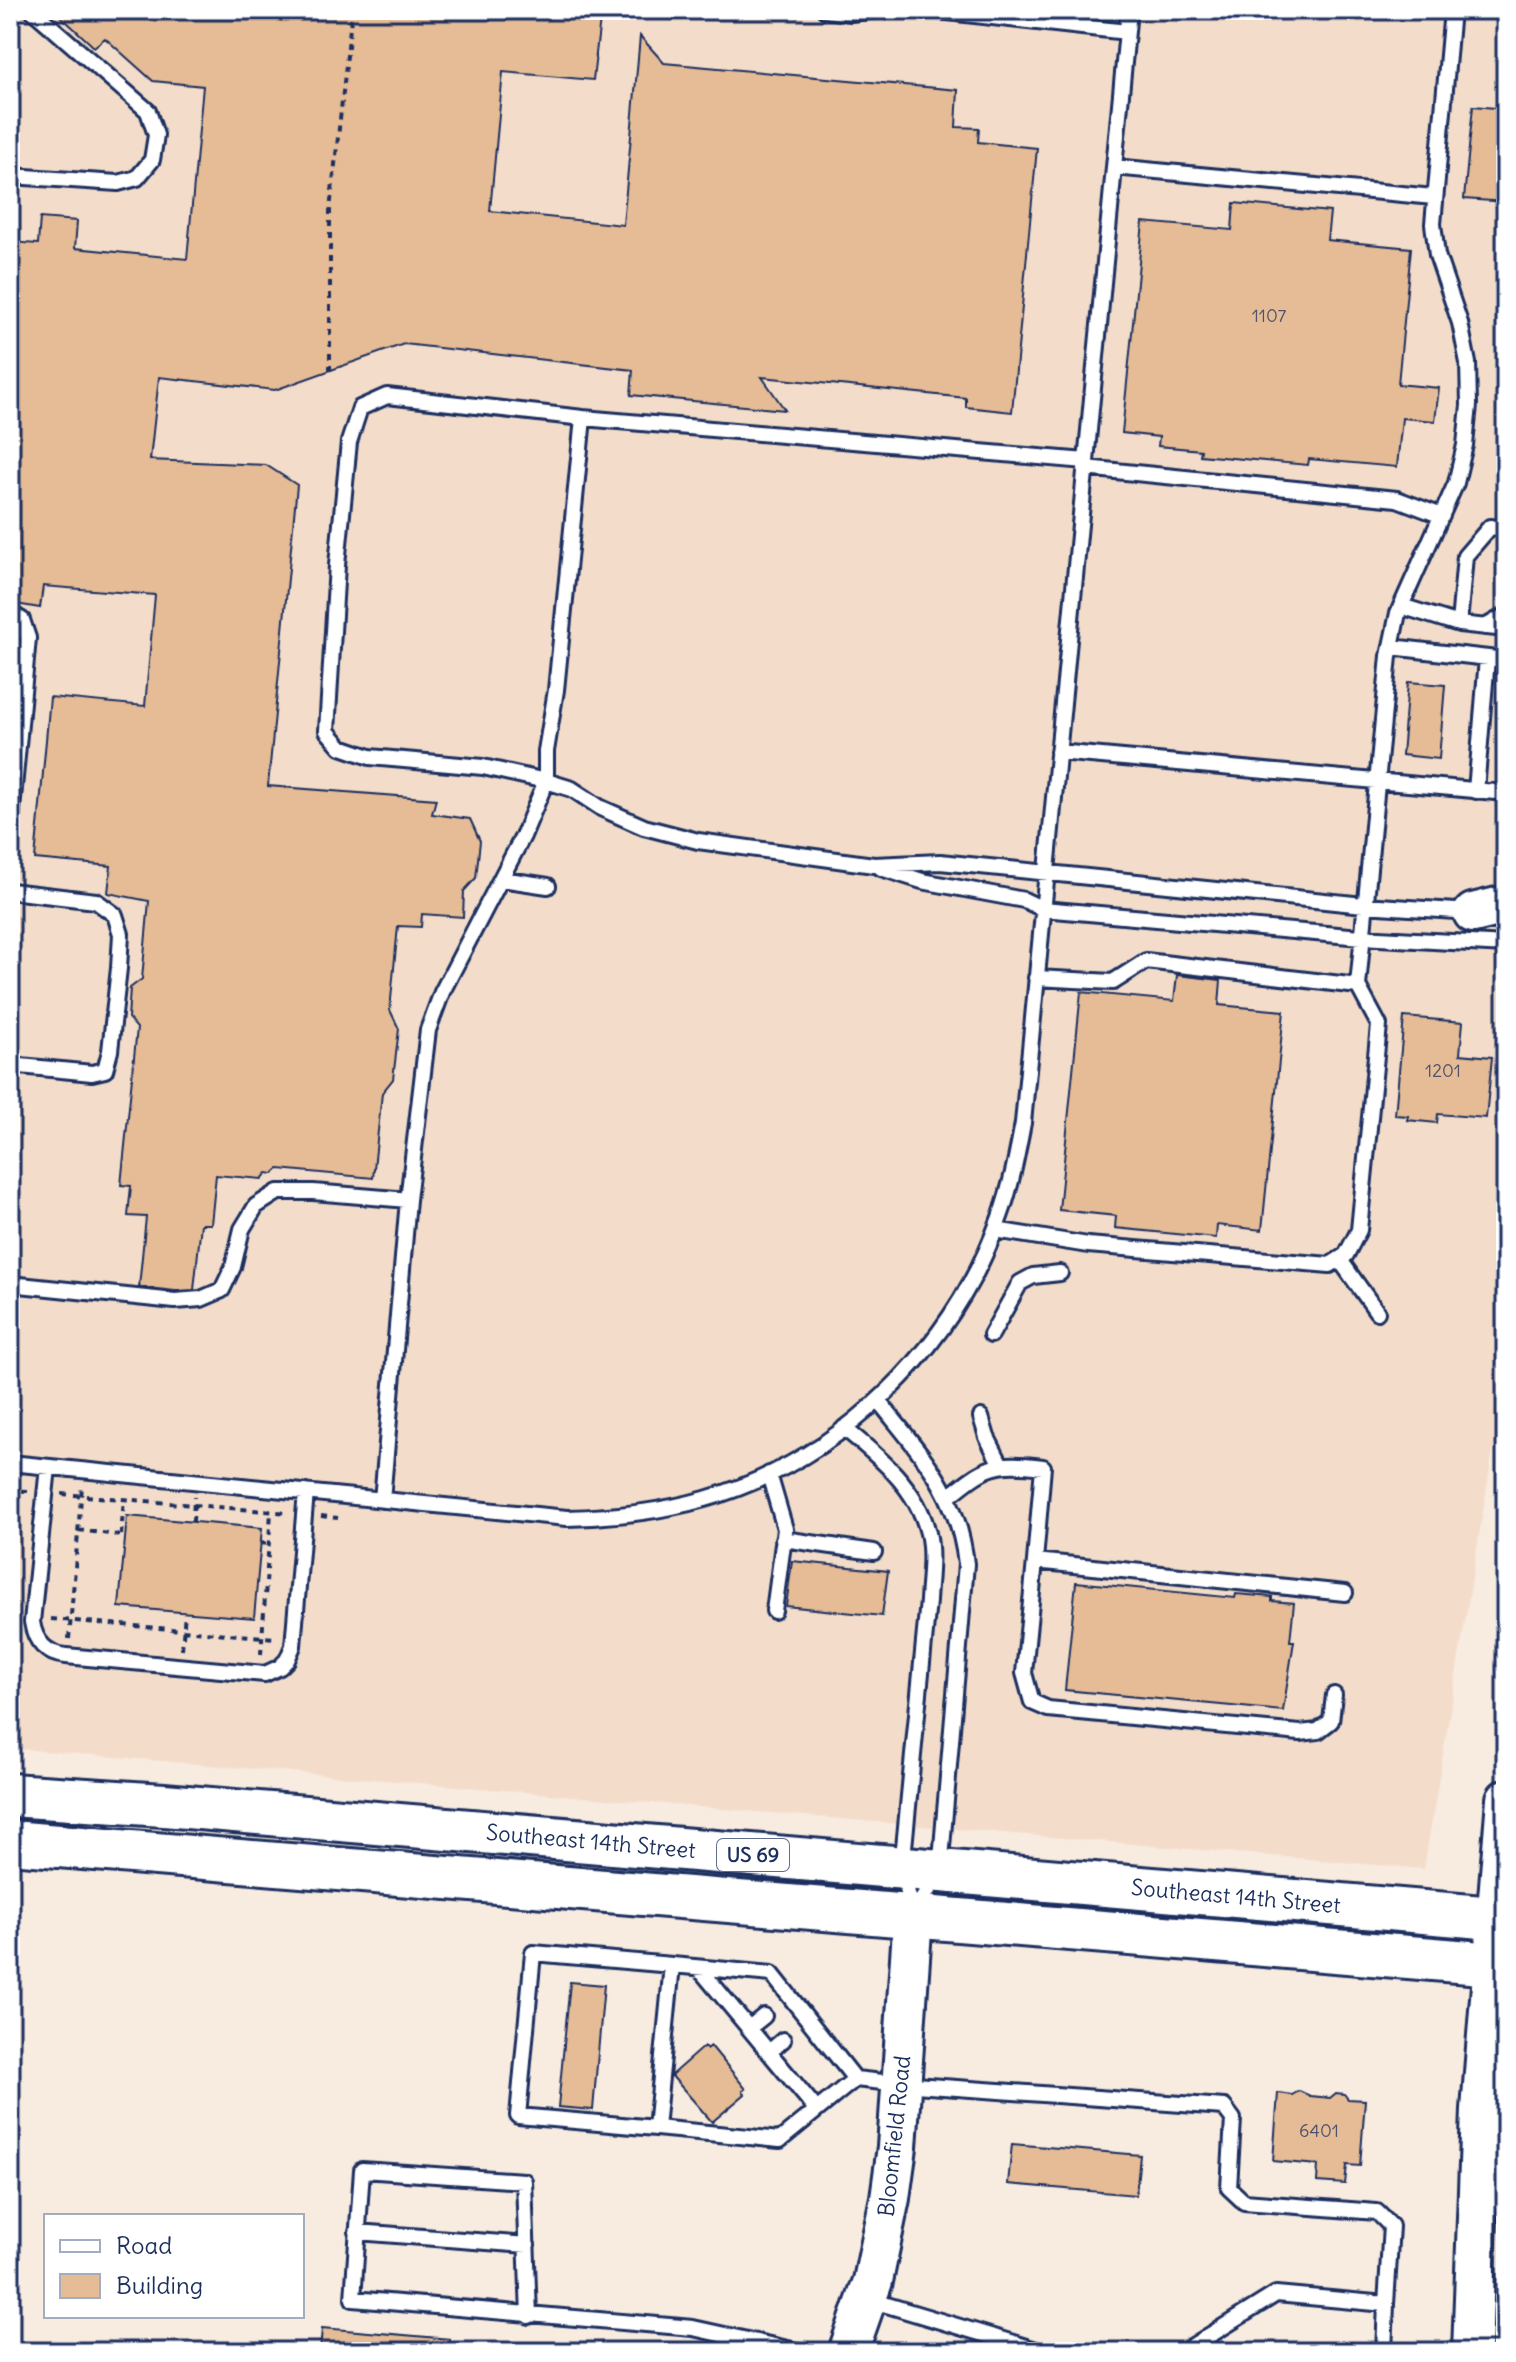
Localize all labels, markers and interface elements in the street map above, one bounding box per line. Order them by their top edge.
house number: 1107 [1252,304,1287,327]
house number: 1201 [1425,1059,1461,1082]
street label: Southeast 14th Street [485,1818,697,1864]
road number: US 69 [717,1839,789,1871]
street label: Southeast 14th Street [1130,1873,1342,1919]
street label: Bloomfield Road [872,2054,916,2218]
house number: 6401 [1299,2119,1339,2142]
legend [44,2214,304,2318]
text: Road [116,2230,172,2260]
text: Building [116,2270,203,2300]

